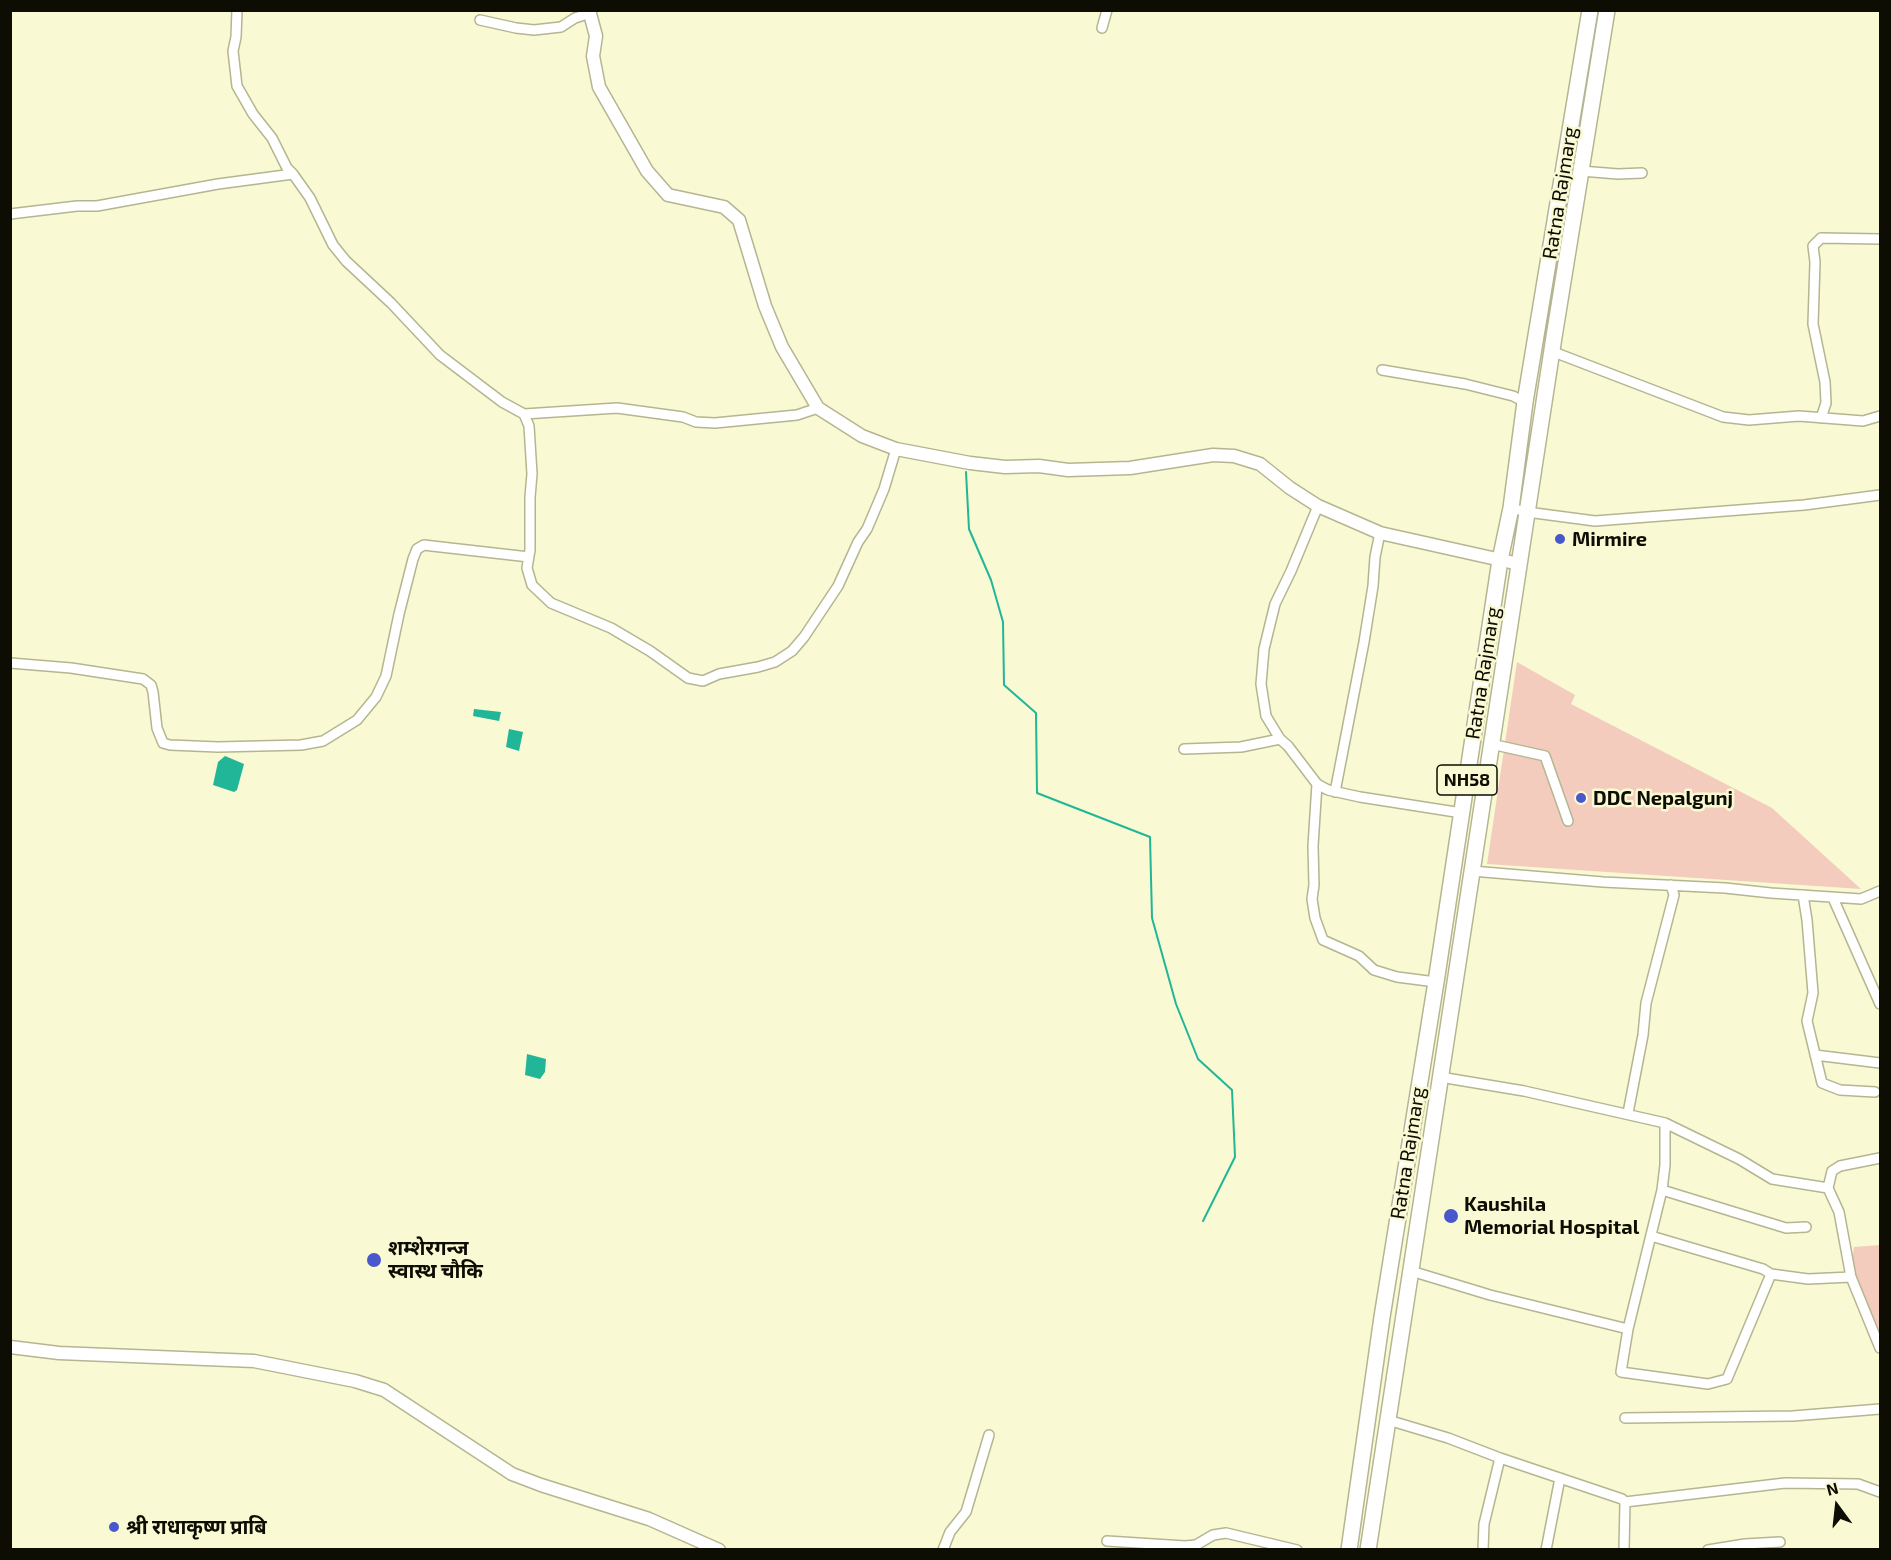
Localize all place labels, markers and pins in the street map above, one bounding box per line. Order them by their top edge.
place label: Mirmire [1572,527,1647,551]
marker: Mirmire [1553,532,1567,546]
place label: DDC Nepalgunj [1593,786,1733,810]
marker: DDC Nepalgunj [1574,791,1588,805]
place label: Kaushila Memorial Hospital [1464,1192,1639,1239]
marker: Kaushila Memorial Hospital [1442,1207,1460,1225]
place label: शम्शेरगन्ज स्वास्थ चौकि [388,1236,483,1283]
marker: शम्शेरगन्ज स्वास्थ चौकि [365,1251,383,1269]
place label: श्री राधाकृष्ण प्राबि [126,1515,267,1539]
marker: श्री राधाकृष्ण प्राबि [107,1520,121,1534]

